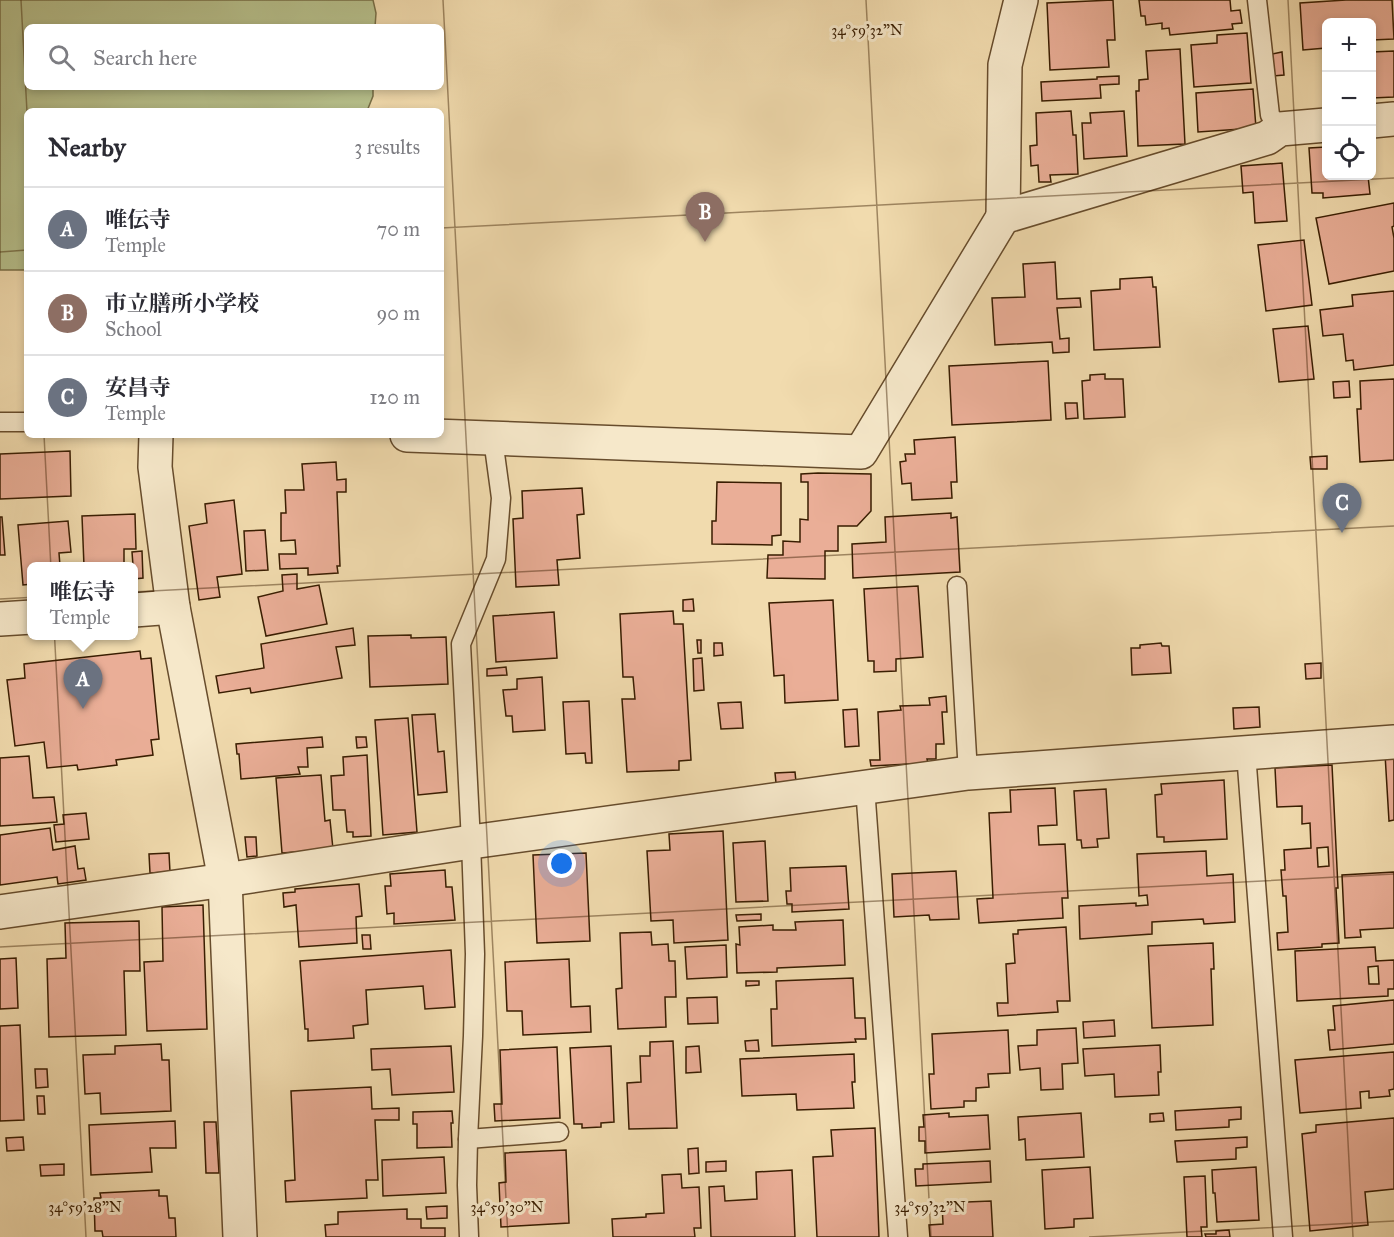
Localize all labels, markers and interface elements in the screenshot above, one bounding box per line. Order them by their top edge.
map controls [1322,18,1376,180]
button: + [1322,18,1376,72]
text: 34°59'32"N [831,21,903,39]
search box [24,24,444,90]
icon: search [45,41,78,74]
text: Search here [93,44,197,71]
button: − [1322,72,1376,126]
button: locate [1322,126,1376,180]
text: Nearby [48,131,126,163]
text: 3 results [354,135,420,159]
pin: B [686,192,724,242]
text: 唯伝寺 [105,206,171,233]
text: A [61,217,74,241]
text: 70 m [377,217,420,241]
text: Temple [105,233,166,257]
text: 市立膳所小学校 [105,290,259,317]
text: B [61,301,74,325]
text: 90 m [377,301,420,325]
text: School [105,317,162,341]
text: 安昌寺 [105,374,171,401]
text: C [61,385,74,409]
text: 120 m [369,385,420,409]
text: Temple [105,401,166,425]
pin: C [1322,484,1362,533]
popup [27,562,138,640]
text: 唯伝寺 [49,578,116,605]
text: Temple [49,605,110,629]
pin: A [64,660,103,709]
your location [547,849,576,878]
text: 34°59'28"N [48,1198,122,1216]
text: 34°59'30"N [471,1198,544,1216]
text: 34°59'32"N [894,1198,966,1216]

